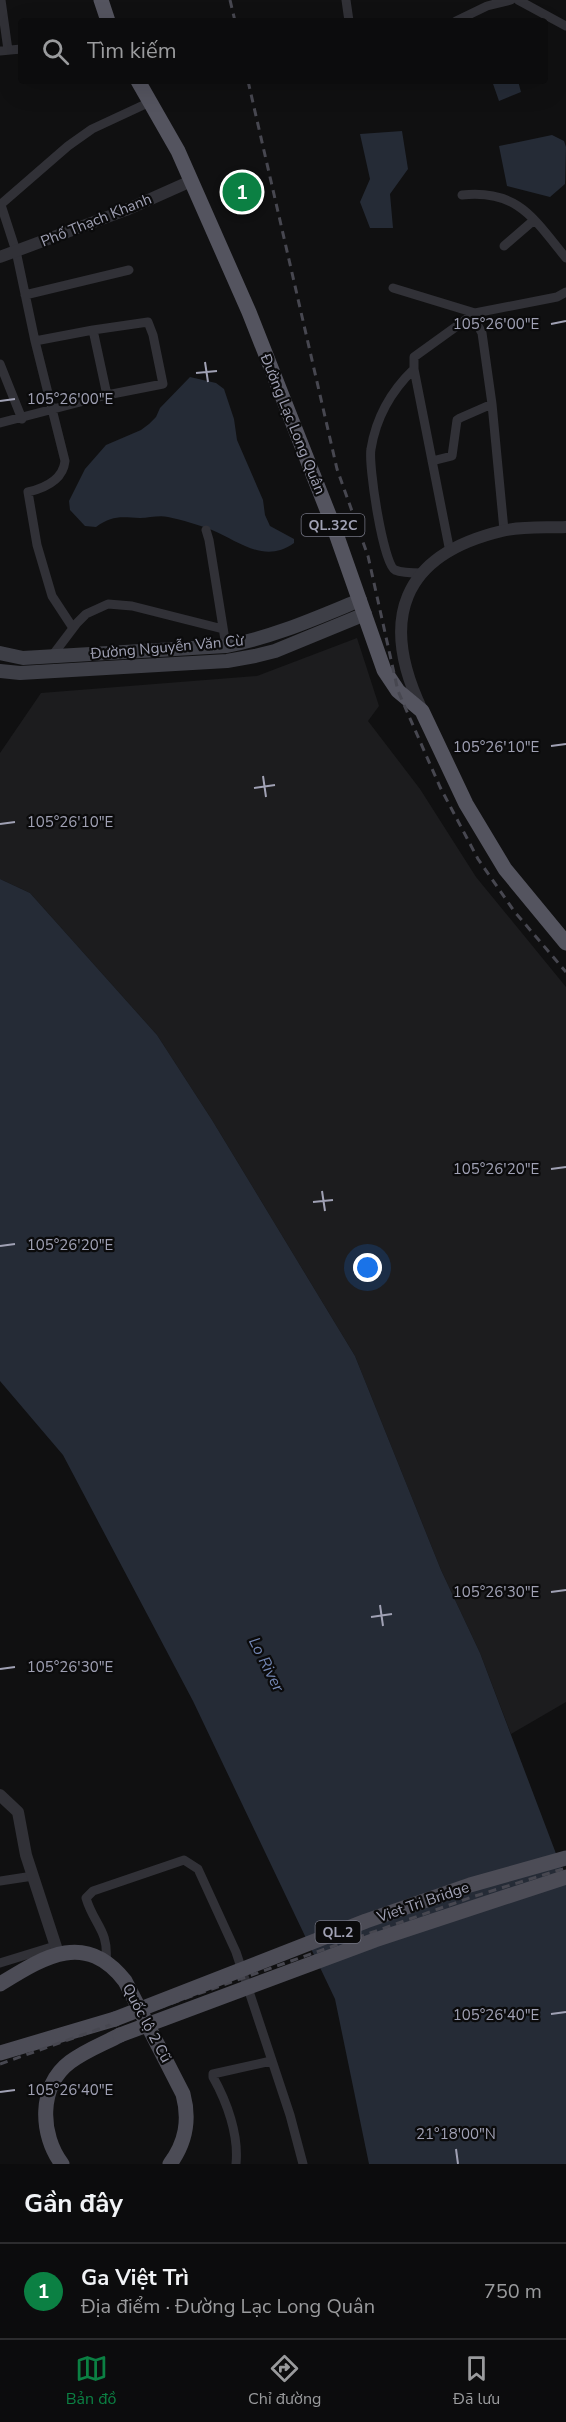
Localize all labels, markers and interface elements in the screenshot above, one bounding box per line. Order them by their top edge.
search box [18,18,548,84]
icon: search [39,35,72,68]
text: Tìm kiếm [87,36,176,66]
pin: 1 [222,170,262,214]
street label: Phố Thạch Khanh [38,189,154,251]
text: 105°26'00"E [453,314,539,334]
street label: Đường Lạc Long Quân [255,350,330,497]
text: 105°26'00"E [27,389,113,409]
road number: QL.32C [302,514,364,536]
street label: Đường Nguyễn Văn Cừ [89,630,246,664]
text: 105°26'10"E [453,737,539,757]
text: 105°26'10"E [27,812,113,832]
text: 105°26'20"E [453,1159,539,1179]
text: 105°26'20"E [27,1235,113,1255]
your location [353,1253,382,1282]
text: 105°26'30"E [453,1582,539,1602]
water label: Lo River [243,1633,290,1697]
text: 105°26'30"E [27,1657,113,1677]
street label: Viet Tri Bridge [373,1877,472,1927]
road number: QL.2 [316,1921,360,1943]
street label: Quốc lộ 2 Cũ [118,1980,176,2066]
text: 105°26'40"E [453,2005,539,2025]
text: 105°26'40"E [27,2080,113,2100]
text: 21°18'00"N [416,2124,496,2144]
text: Gần đây [24,2186,123,2221]
text: Ga Việt Trì [81,2263,189,2293]
text: 1 [38,2278,50,2305]
text: 750 m [484,2278,542,2305]
text: Địa điểm · Đường Lạc Long Quân [81,2293,375,2320]
tab: Bản đồ [66,2352,117,2410]
tab: Chỉ đường [248,2352,321,2410]
tab: Đã lưu [453,2352,500,2410]

